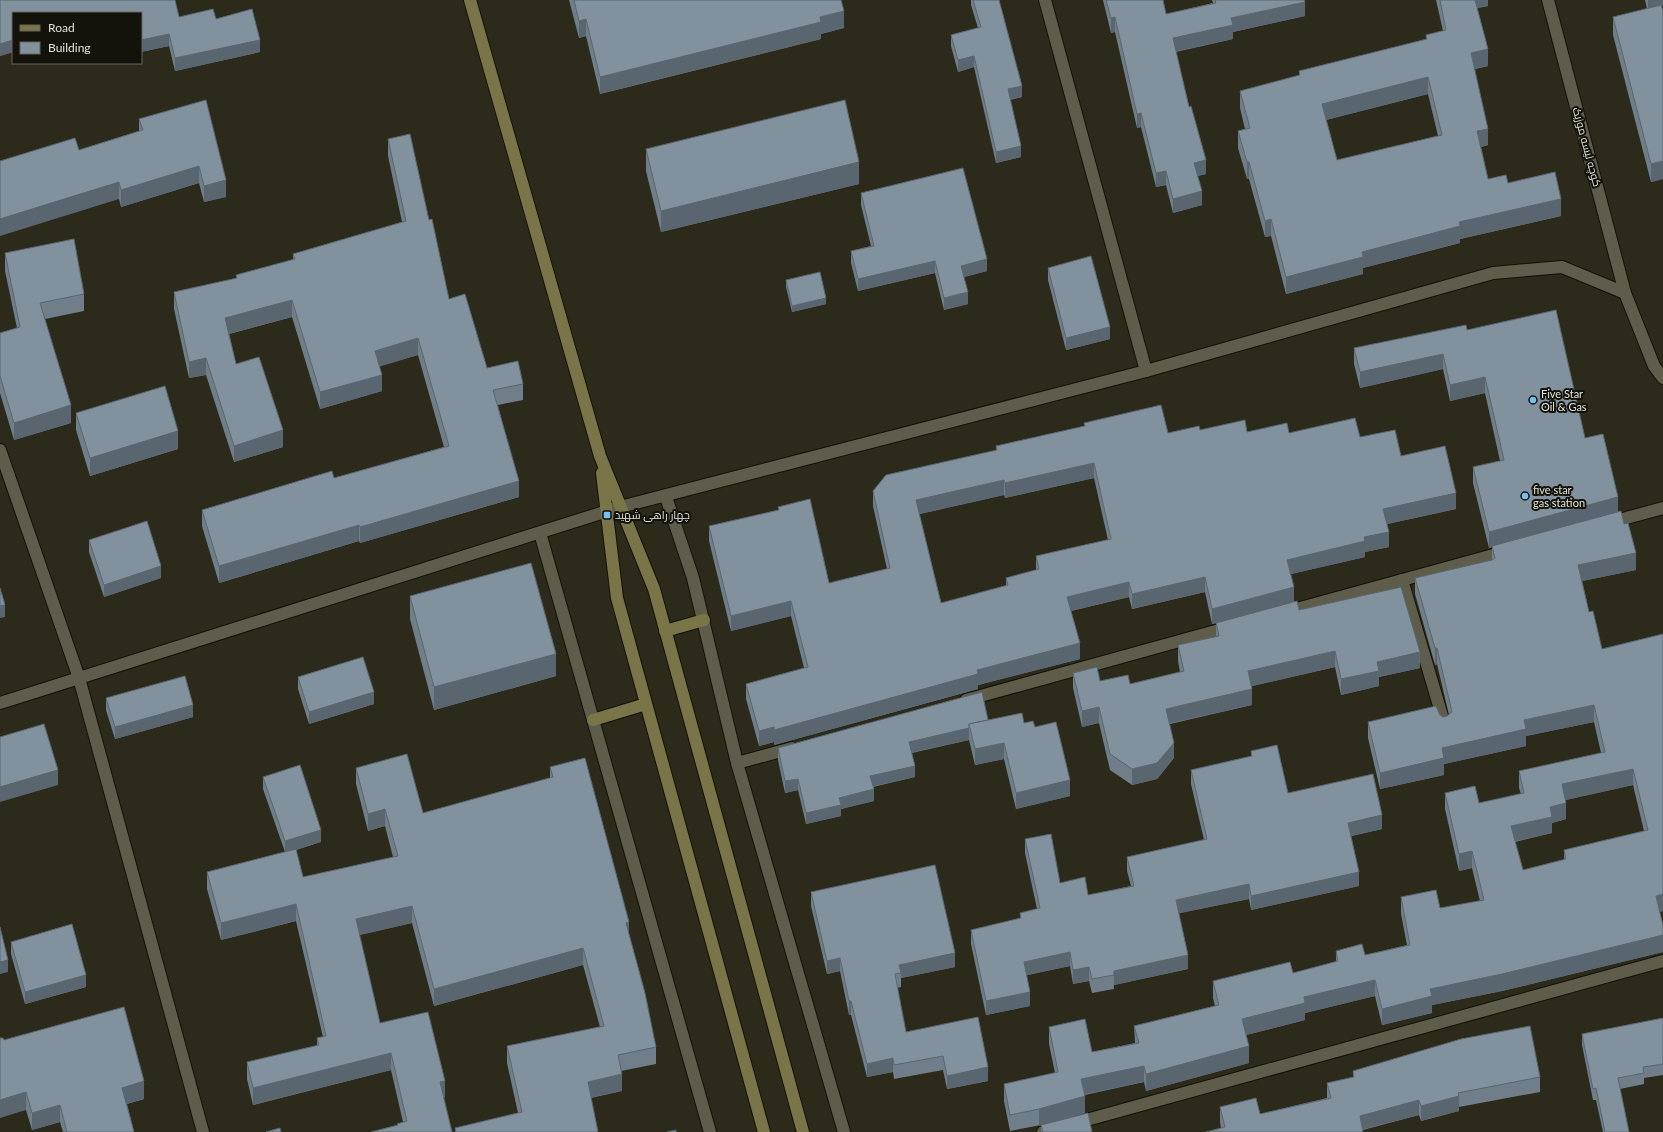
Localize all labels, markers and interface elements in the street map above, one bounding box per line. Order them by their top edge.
legend [12,12,142,64]
text: Road [48,20,75,35]
text: Building [48,40,91,55]
street label: کوچه لیسه موزیک [1570,106,1604,188]
place label: Five Star Oil & Gas [1541,387,1587,413]
marker: Five Star Oil & Gas [1528,395,1538,405]
place label: five star gas station [1533,483,1585,509]
marker: five star gas station [1520,491,1530,501]
place label: چهار راهی شهید [615,508,690,522]
marker: چهار راهی شهید [602,510,612,520]

